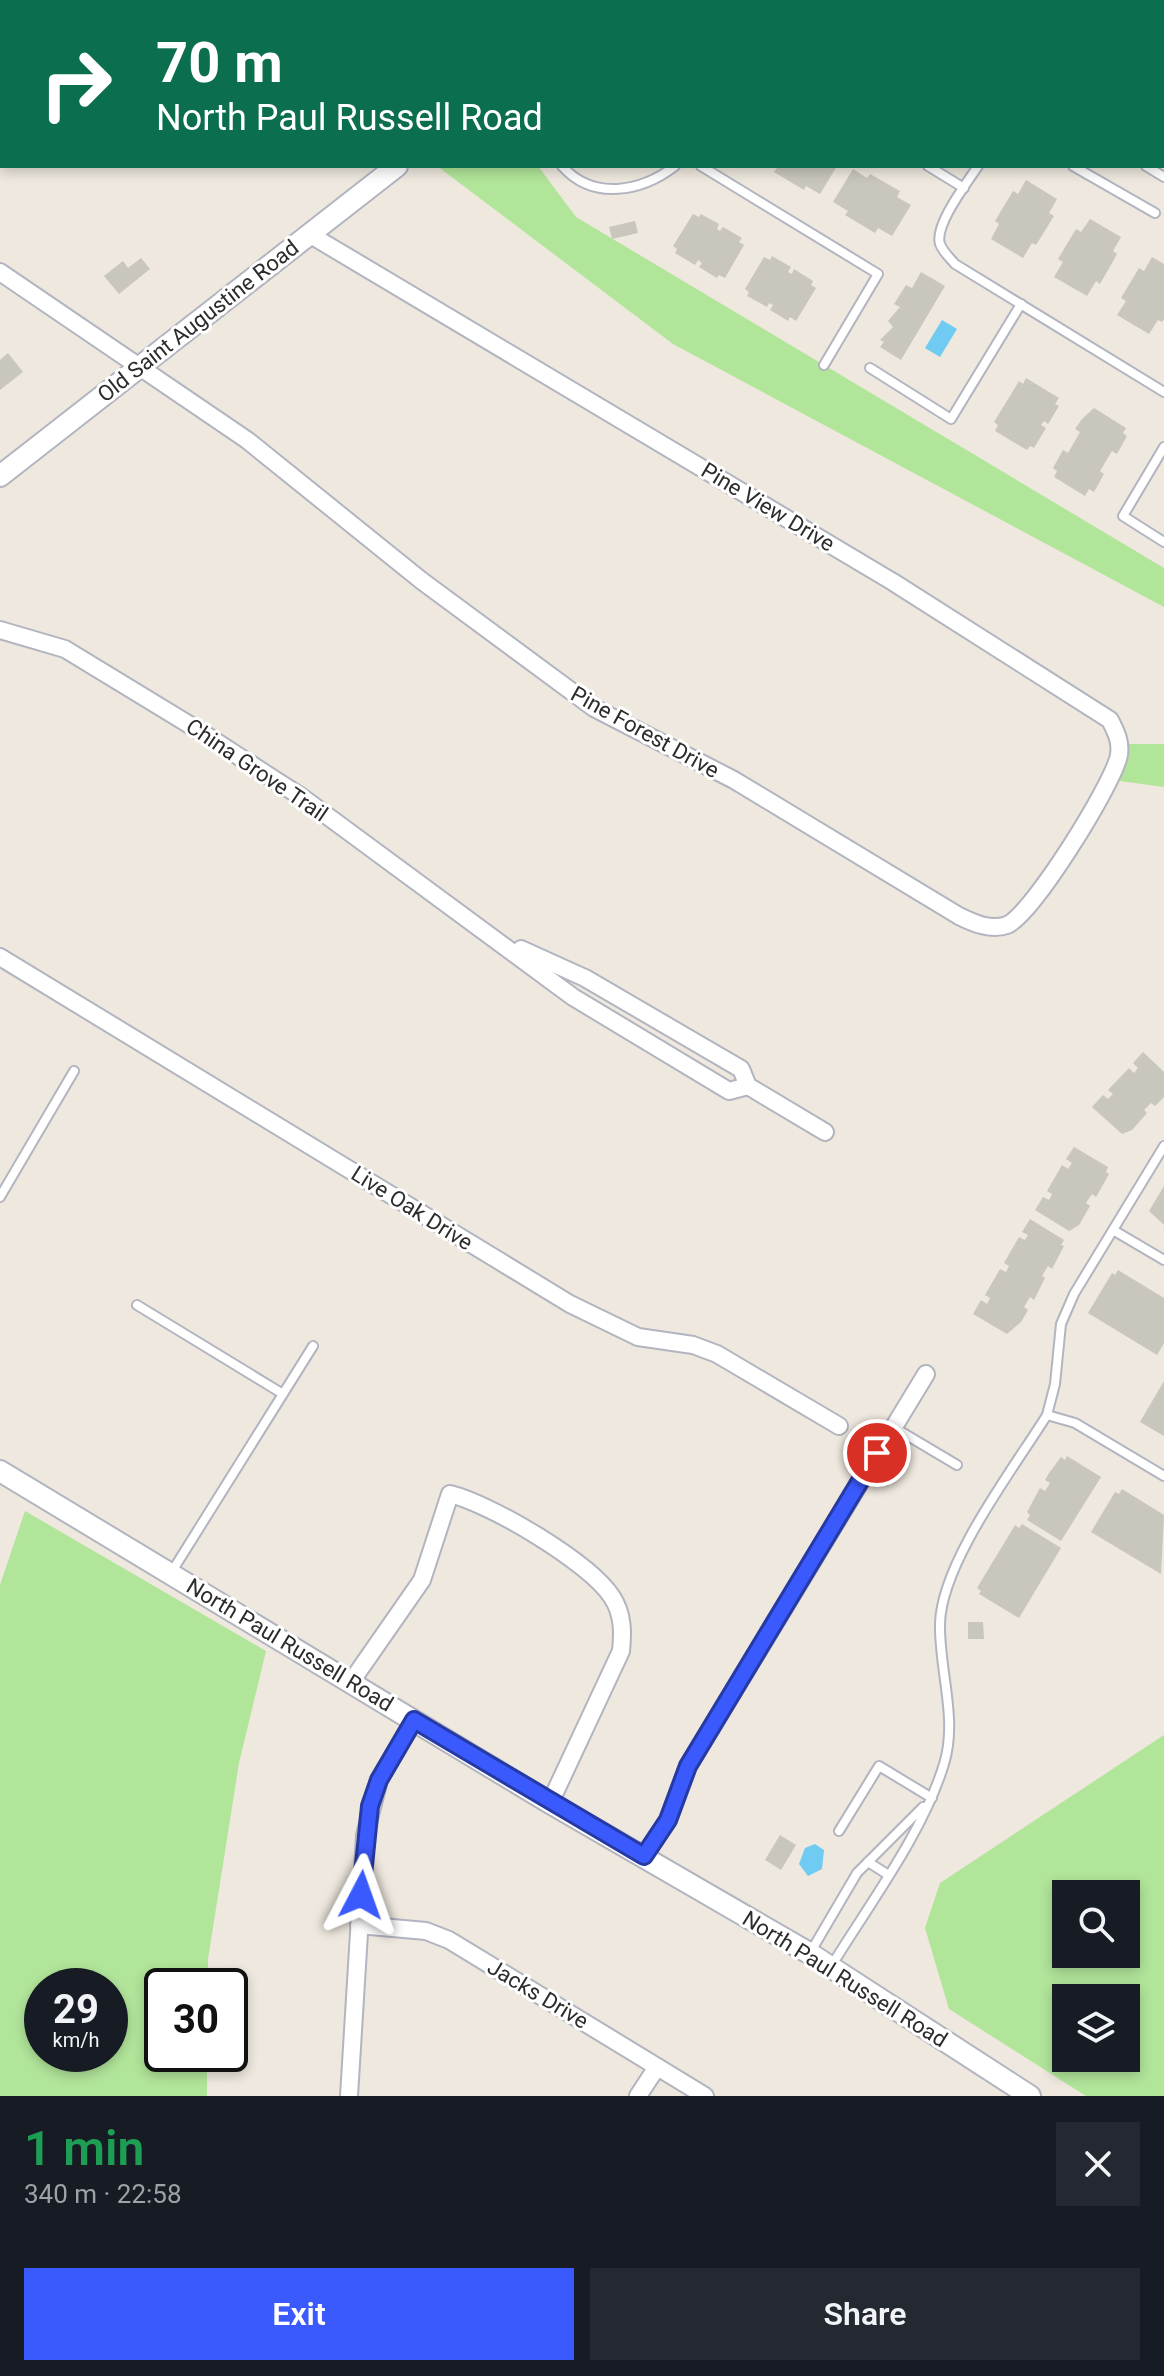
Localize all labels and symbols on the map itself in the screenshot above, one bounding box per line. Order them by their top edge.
street label: Old Saint Augustine Road [93,235,303,407]
street label: Pine View Drive [697,457,839,557]
street label: Pine Forest Drive [567,681,723,783]
street label: China Grove Trail [182,713,332,827]
street label: Live Oak Drive [347,1161,477,1255]
pin [843,1419,911,1487]
street label: North Paul Russell Road [182,1573,398,1717]
position arrow [319,1853,403,1937]
street label: North Paul Russell Road [738,1906,952,2052]
street label: Jacks Drive [483,1954,593,2034]
speed limit sign: 30 [144,1968,248,2072]

